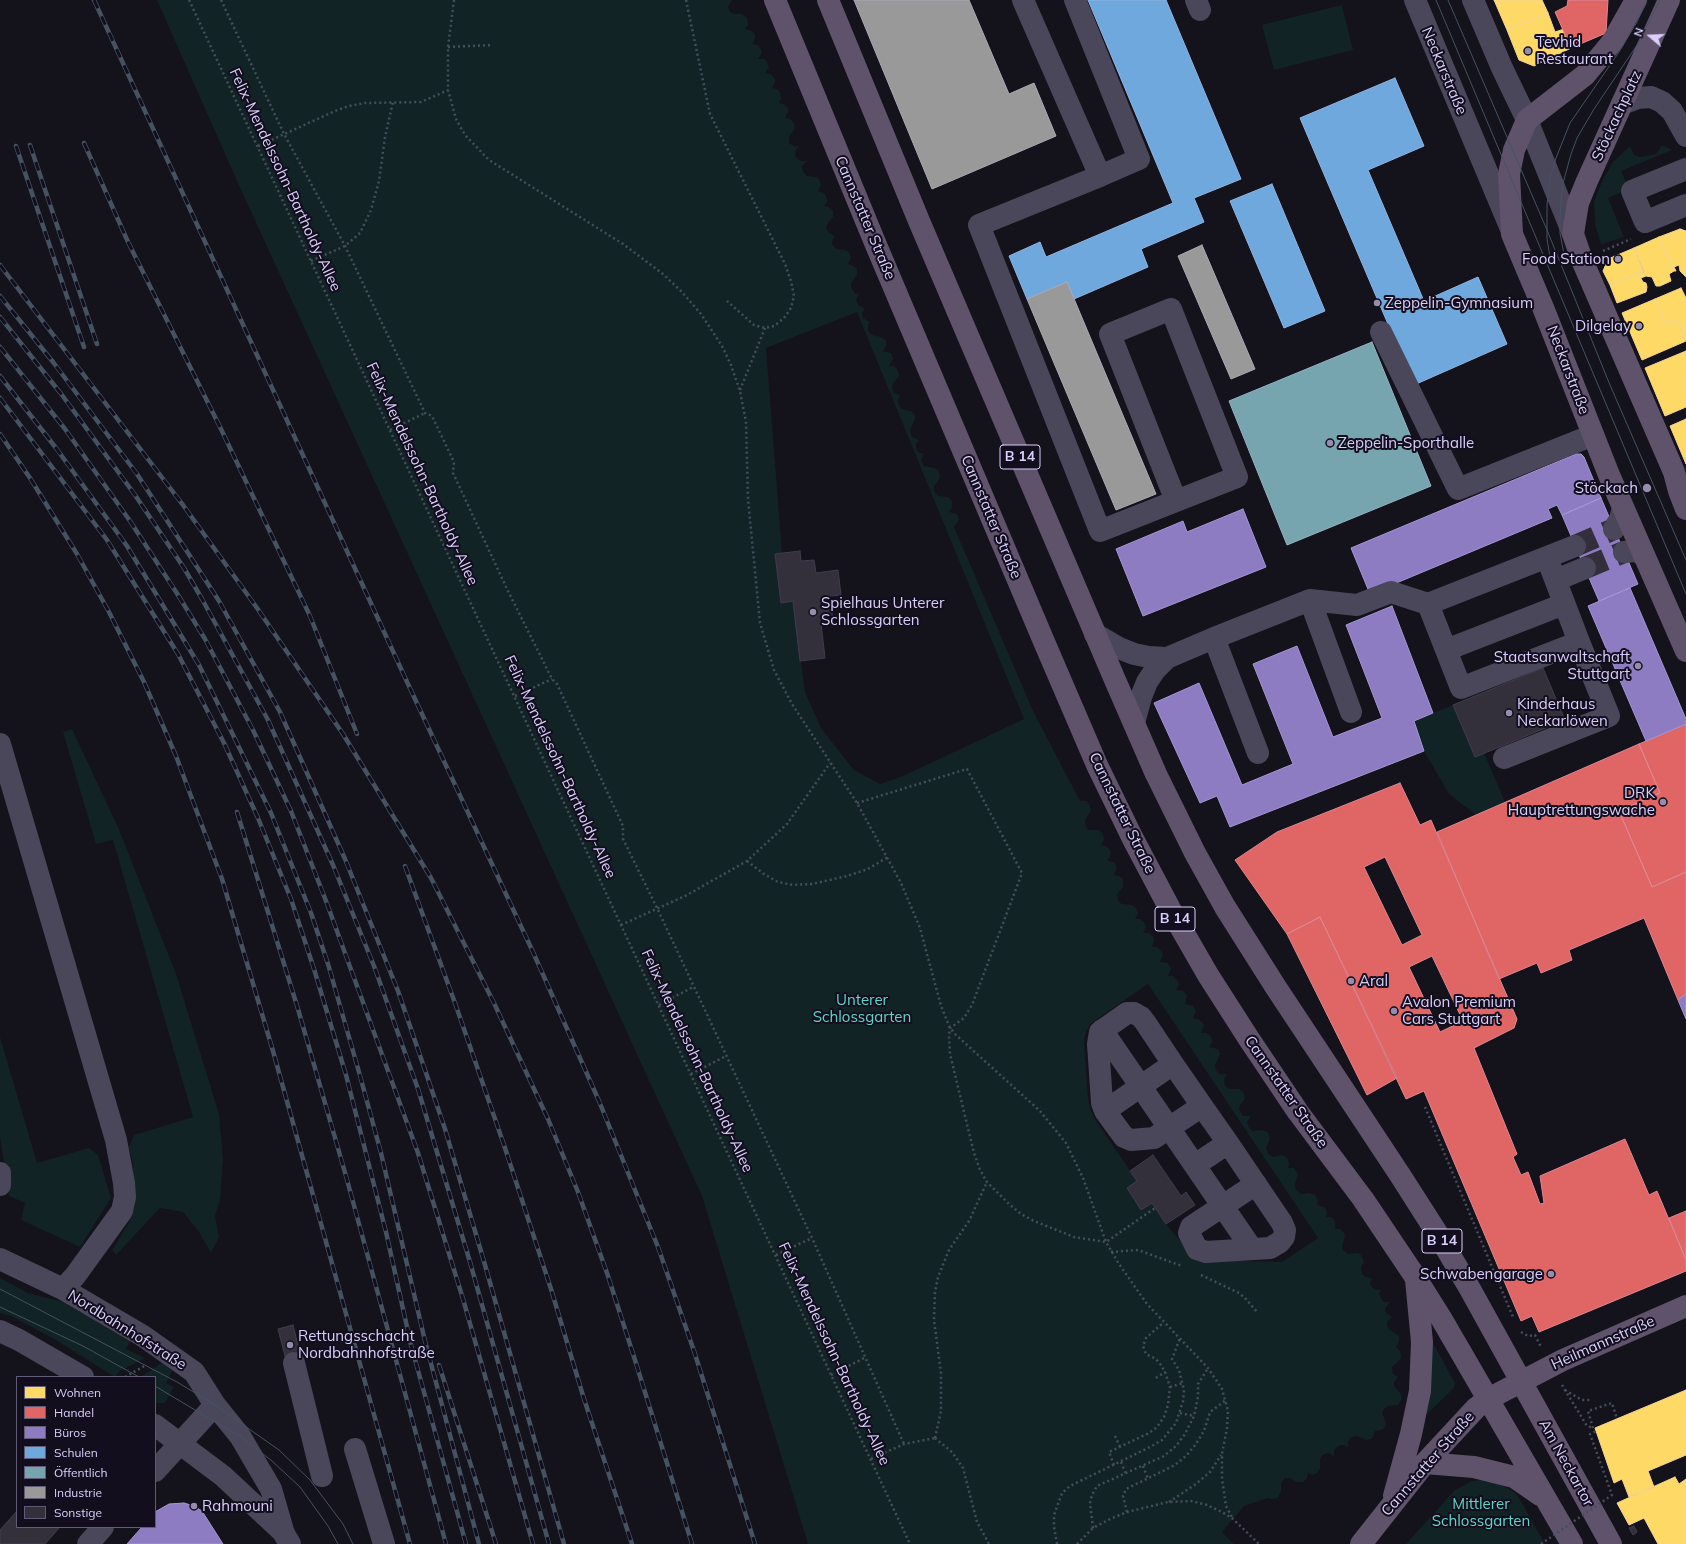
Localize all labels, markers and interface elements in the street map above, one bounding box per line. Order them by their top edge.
north arrow [1630,16,1670,56]
street label: Neckarstraße [1417,24,1471,118]
text: N [1631,26,1647,38]
place label: Tevhid Restaurant [1536,33,1613,68]
marker: Tevhid Restaurant [1523,46,1533,56]
street label: Felix-Mendelssohn-Bartholdy-Allee [225,66,345,294]
street label: Stöckachplatz [1588,68,1646,164]
street label: Cannstatter Straße [831,153,899,283]
place label: Food Station [1522,250,1610,268]
marker: Food Station [1613,254,1623,264]
place label: Zeppelin-Gymnasium [1385,294,1533,312]
marker: Zeppelin-Gymnasium [1372,298,1382,308]
place label: Dilgelay [1575,317,1631,335]
marker: Dilgelay [1634,321,1644,331]
street label: Neckarstraße [1543,323,1593,417]
street label: Felix-Mendelssohn-Bartholdy-Allee [362,360,482,588]
place label: Zeppelin-Sporthalle [1338,434,1474,452]
marker: Zeppelin-Sporthalle [1325,438,1335,448]
road number: B 14 [1000,445,1040,469]
street label: Cannstatter Straße [957,452,1025,582]
place label: Stöckach [1575,479,1638,497]
marker: Stöckach [1641,482,1653,494]
place label: Spielhaus Unterer Schlossgarten [821,594,944,629]
marker: Spielhaus Unterer Schlossgarten [808,607,818,617]
place label: Staatsanwaltschaft Stuttgart [1494,648,1630,683]
street label: Felix-Mendelssohn-Bartholdy-Allee [500,653,620,881]
marker: Staatsanwaltschaft Stuttgart [1633,661,1643,671]
place label: Kinderhaus Neckarlöwen [1517,695,1608,730]
marker: Kinderhaus Neckarlöwen [1504,708,1514,718]
street label: Cannstatter Straße [1085,749,1159,877]
place label: DRK Hauptrettungswache [1508,784,1655,819]
marker: DRK Hauptrettungswache [1658,797,1668,807]
road number: B 14 [1155,907,1195,931]
street label: Felix-Mendelssohn-Bartholdy-Allee [637,947,757,1175]
place label: Aral [1359,972,1388,990]
marker: Aral [1346,976,1356,986]
park label: Unterer Schlossgarten [813,991,911,1026]
place label: Avalon Premium Cars Stuttgart [1402,993,1516,1028]
marker: Avalon Premium Cars Stuttgart [1389,1006,1399,1016]
street label: Cannstatter Straße [1241,1033,1331,1151]
road number: B 14 [1422,1229,1462,1253]
street label: Felix-Mendelssohn-Bartholdy-Allee [774,1240,894,1468]
place label: Schwabengarage [1420,1265,1543,1283]
marker: Schwabengarage [1546,1269,1556,1279]
street label: Nordbahnhofstraße [64,1286,190,1374]
street label: Heilmannstraße [1549,1312,1657,1374]
place label: Rettungsschacht Nordbahnhofstraße [298,1327,435,1362]
marker: Rettungsschacht Nordbahnhofstraße [285,1340,295,1350]
legend [16,1376,156,1528]
text: Wohnen [54,1385,101,1400]
text: Handel [54,1405,94,1420]
street label: Cannstatter Straße [1378,1408,1478,1520]
street label: Am Neckartor [1535,1416,1597,1510]
text: Büros [54,1425,86,1440]
text: Schulen [54,1445,98,1460]
text: Öffentlich [54,1465,107,1480]
text: Industrie [54,1485,102,1500]
park label: Mittlerer Schlossgarten [1432,1495,1530,1530]
place label: Rahmouni [202,1497,273,1515]
marker: Rahmouni [189,1501,199,1511]
text: Sonstige [54,1505,102,1520]

